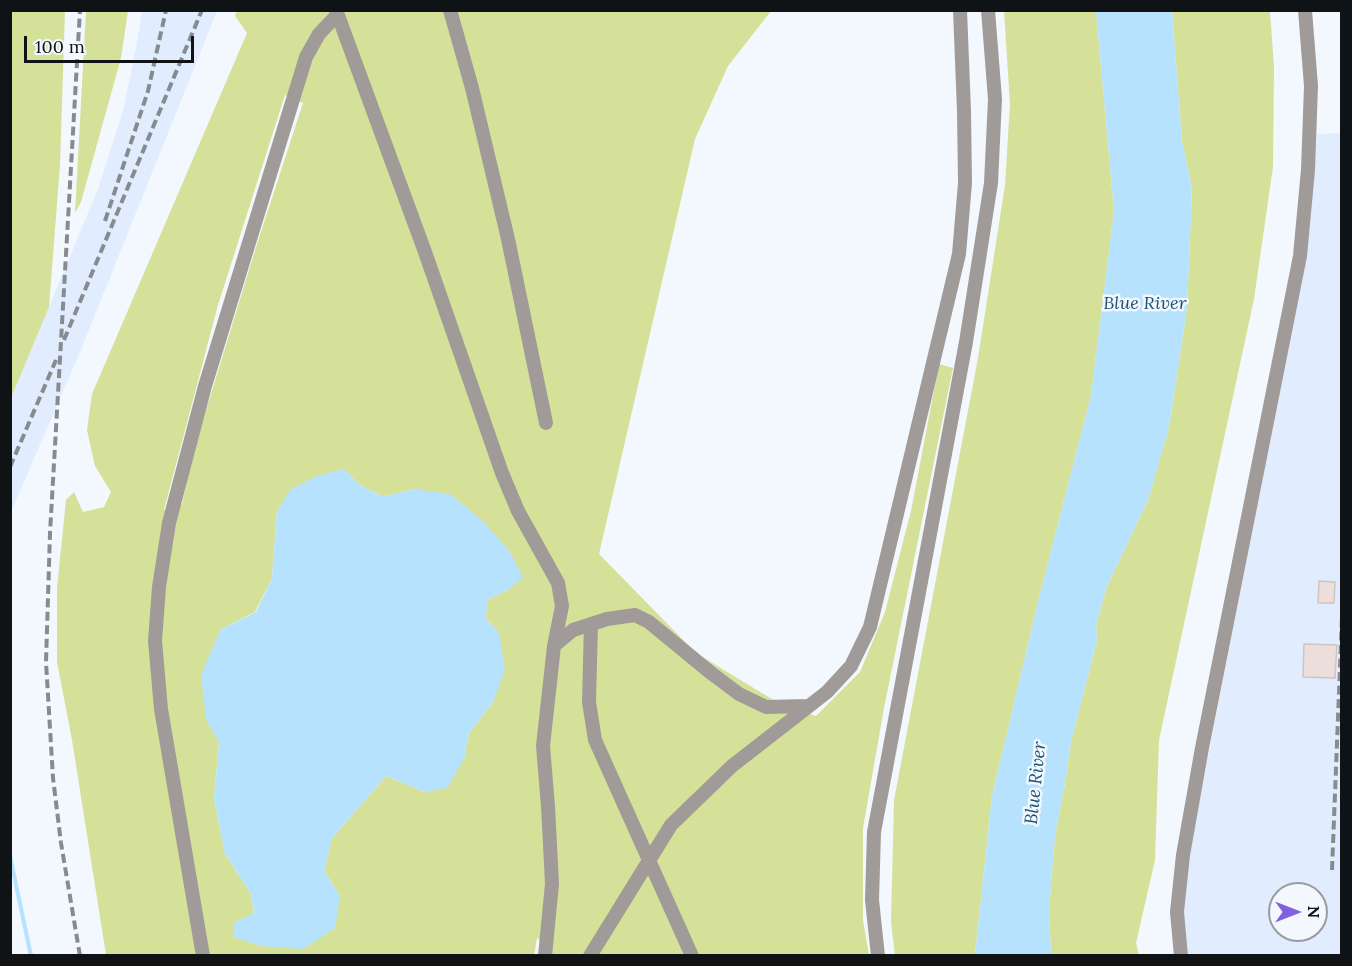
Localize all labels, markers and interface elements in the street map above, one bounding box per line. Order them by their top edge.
scale bar [27,24,196,62]
text: 100 m [35,35,85,58]
water label: Blue River [1103,293,1187,315]
water label: Blue River [1021,740,1051,826]
north arrow [1268,882,1328,942]
text: N [1304,906,1324,918]

